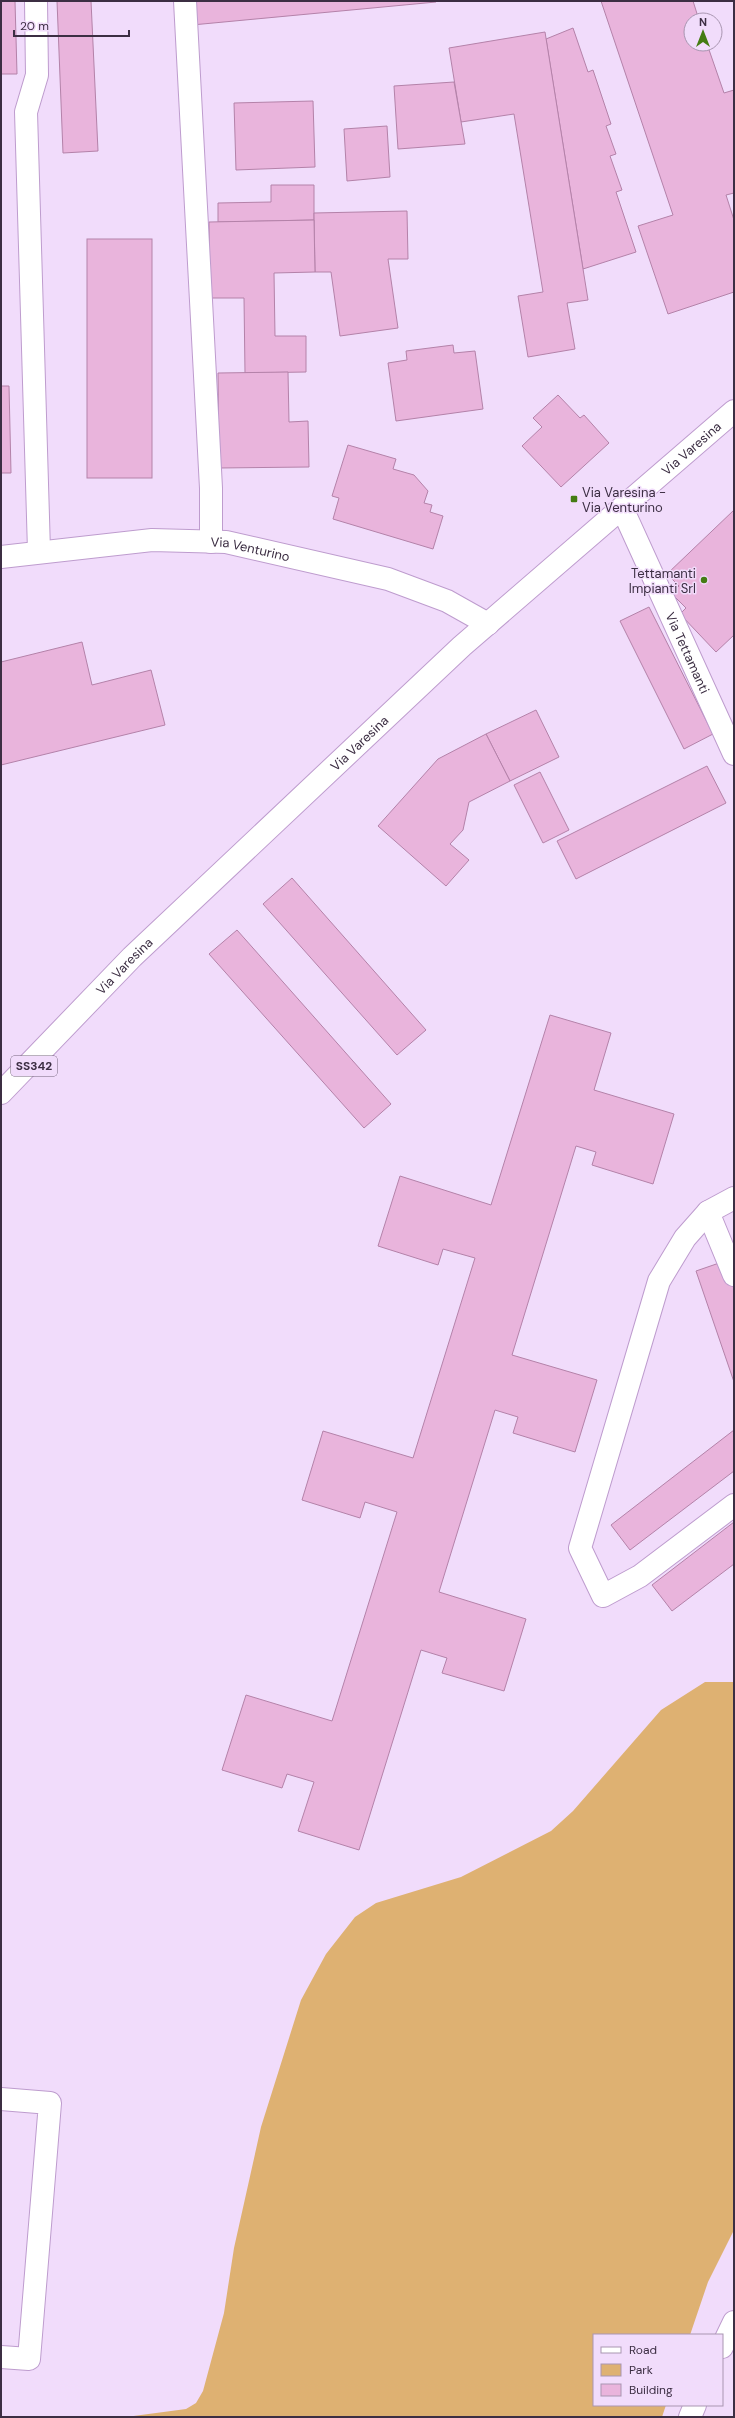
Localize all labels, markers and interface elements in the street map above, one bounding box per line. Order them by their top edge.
scale bar [14,12,129,38]
north arrow [683,12,723,52]
text: N [699,15,707,29]
text: 20 m [20,18,49,34]
street label: Via Varesina [658,418,724,479]
place label: Via Varesina - Via Venturino [582,484,666,516]
marker: Via Varesina - Via Venturino [569,494,579,504]
street label: Via Venturino [210,533,292,565]
place label: Tettamanti Impianti Srl [629,565,696,597]
marker: Tettamanti Impianti Srl [699,575,709,585]
street label: Via Tettamanti [662,609,714,696]
street label: Via Varesina [327,711,392,774]
street label: Via Varesina [92,934,156,998]
road number: SS342 [11,1056,57,1076]
legend [593,2334,723,2406]
text: Road [629,2342,657,2358]
text: Park [629,2362,653,2378]
text: Building [629,2382,673,2398]

